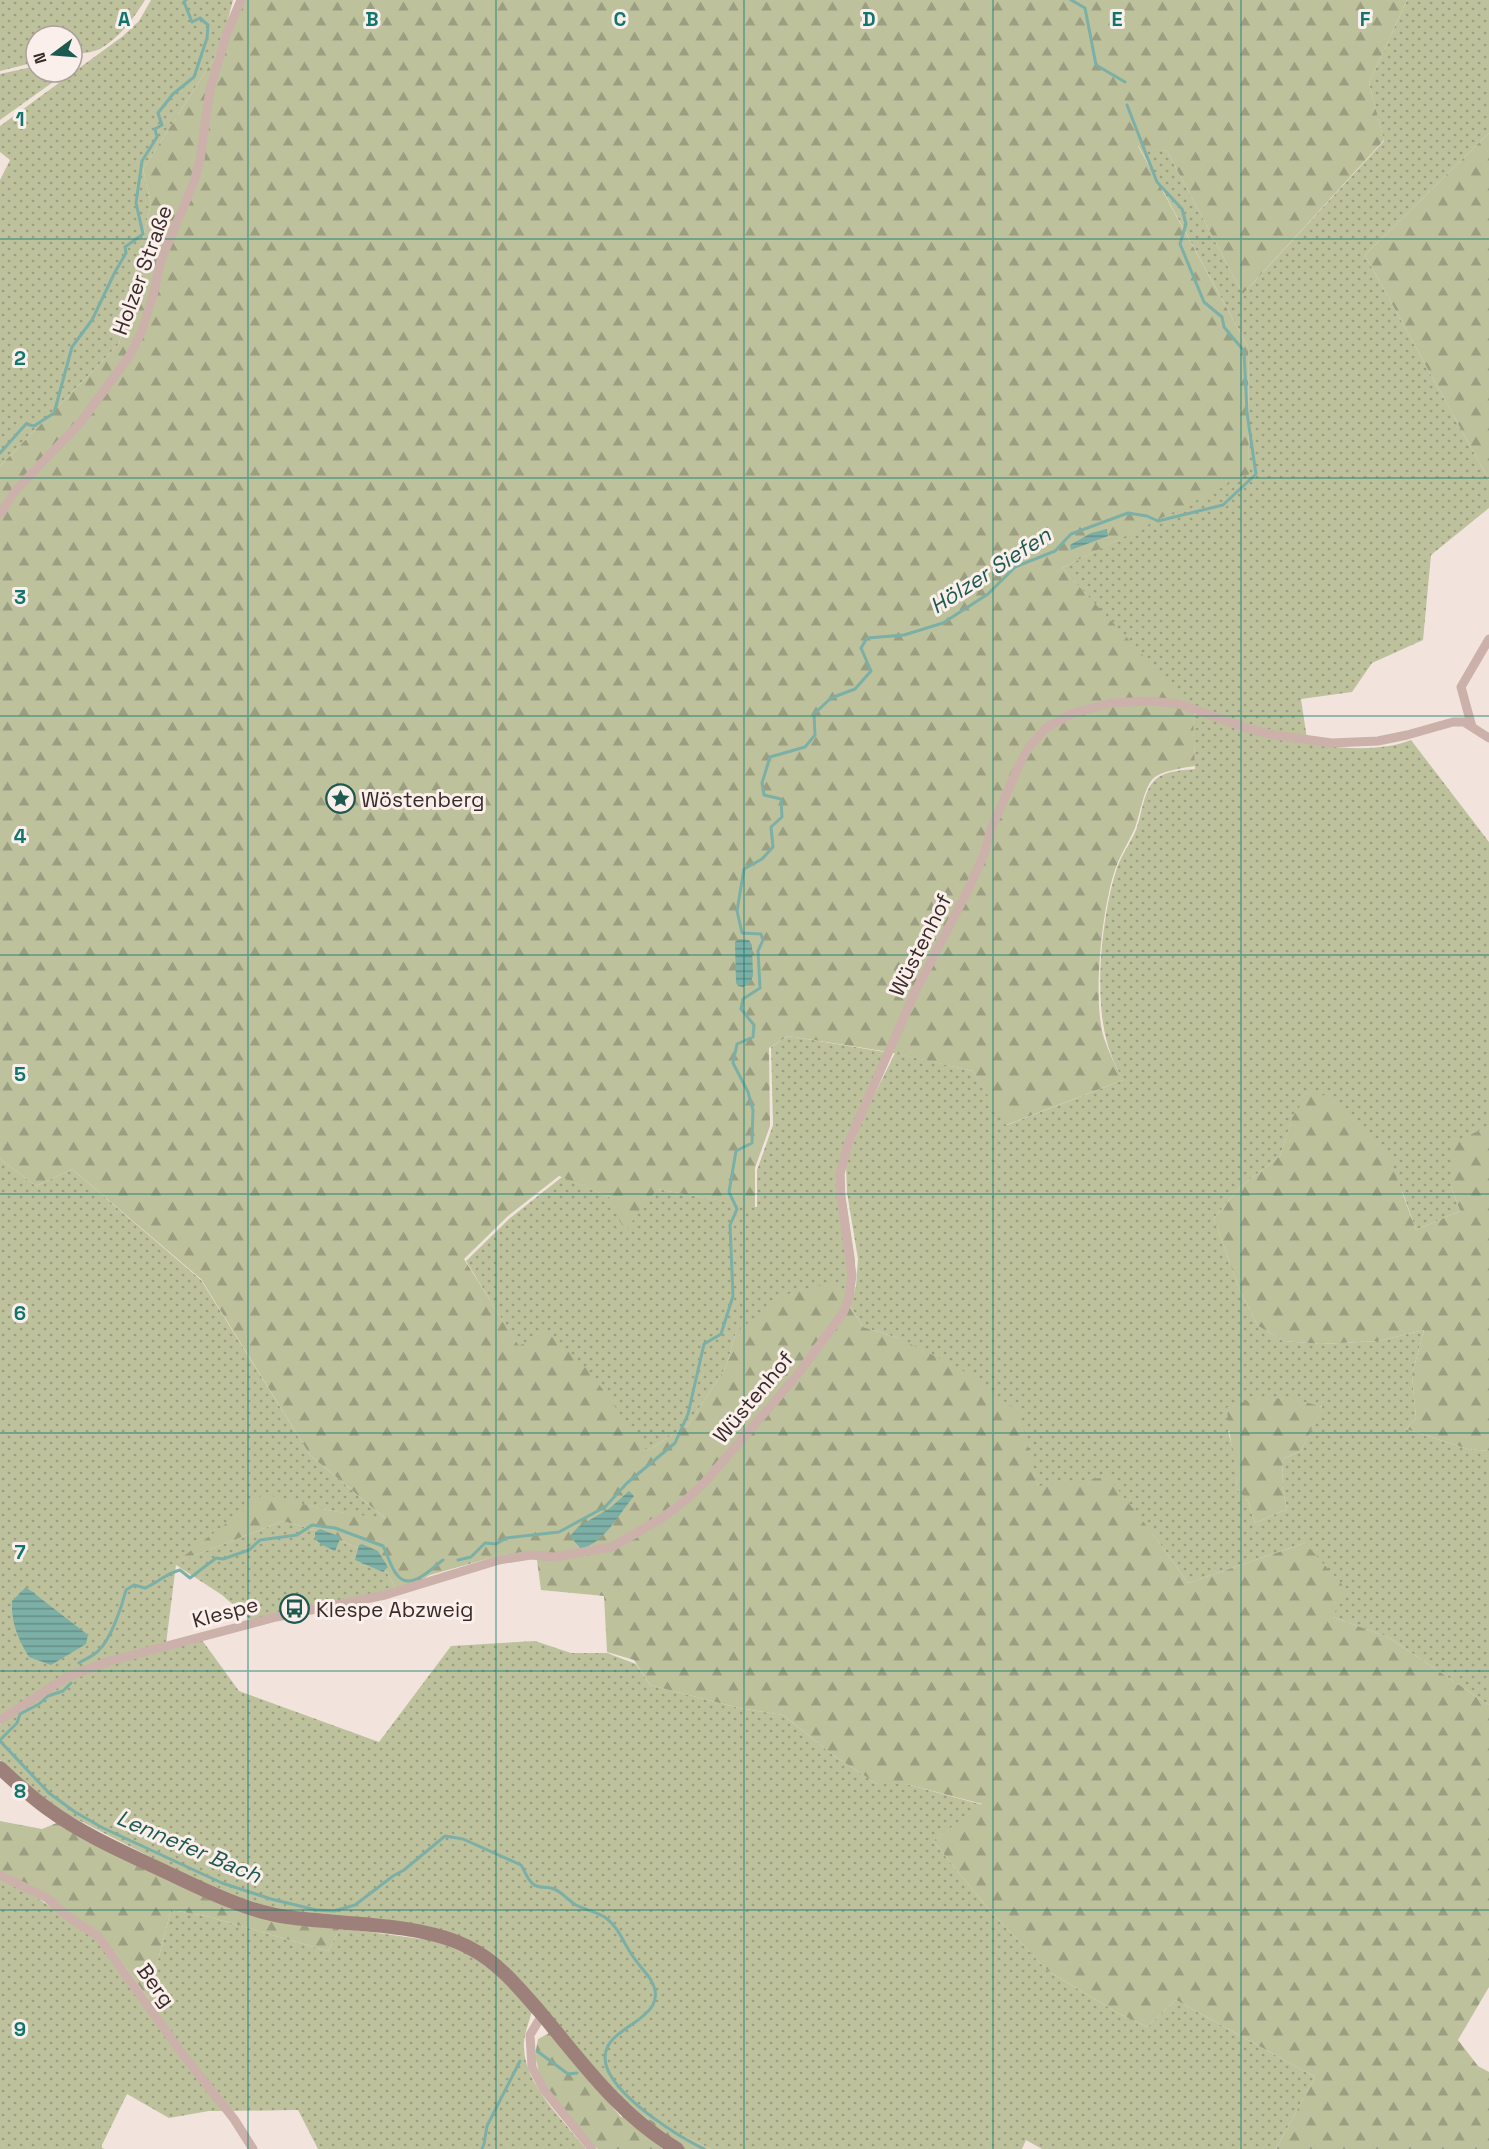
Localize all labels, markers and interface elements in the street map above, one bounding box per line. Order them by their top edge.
text: A [118,6,131,32]
text: B [365,6,379,32]
text: C [614,6,627,32]
text: D [862,6,876,32]
text: E [1111,6,1123,32]
text: F [1360,6,1371,32]
north arrow [24,24,84,84]
text: N [28,50,52,66]
text: 1 [15,106,25,132]
street label: Holzer Straße [106,202,178,338]
text: 2 [14,345,26,371]
water label: Hölzer Siefen [924,520,1056,619]
text: 3 [14,584,26,610]
place icon: Wöstenberg [324,783,356,815]
place label: Wöstenberg [361,786,484,813]
text: 4 [14,823,27,849]
street label: Wüstenhof [883,889,957,1001]
text: 5 [14,1061,26,1087]
text: 6 [14,1300,26,1326]
street label: Wüstenhof [707,1346,799,1448]
text: 7 [14,1539,26,1565]
street label: Klespe [189,1590,261,1634]
bus stop icon: Klespe Abzweig [279,1593,311,1625]
place label: Klespe Abzweig [316,1596,474,1623]
text: 8 [14,1778,26,1804]
water label: Lennefer Bach [113,1803,266,1889]
street label: Berg [131,1958,181,2012]
text: 9 [14,2016,26,2042]

